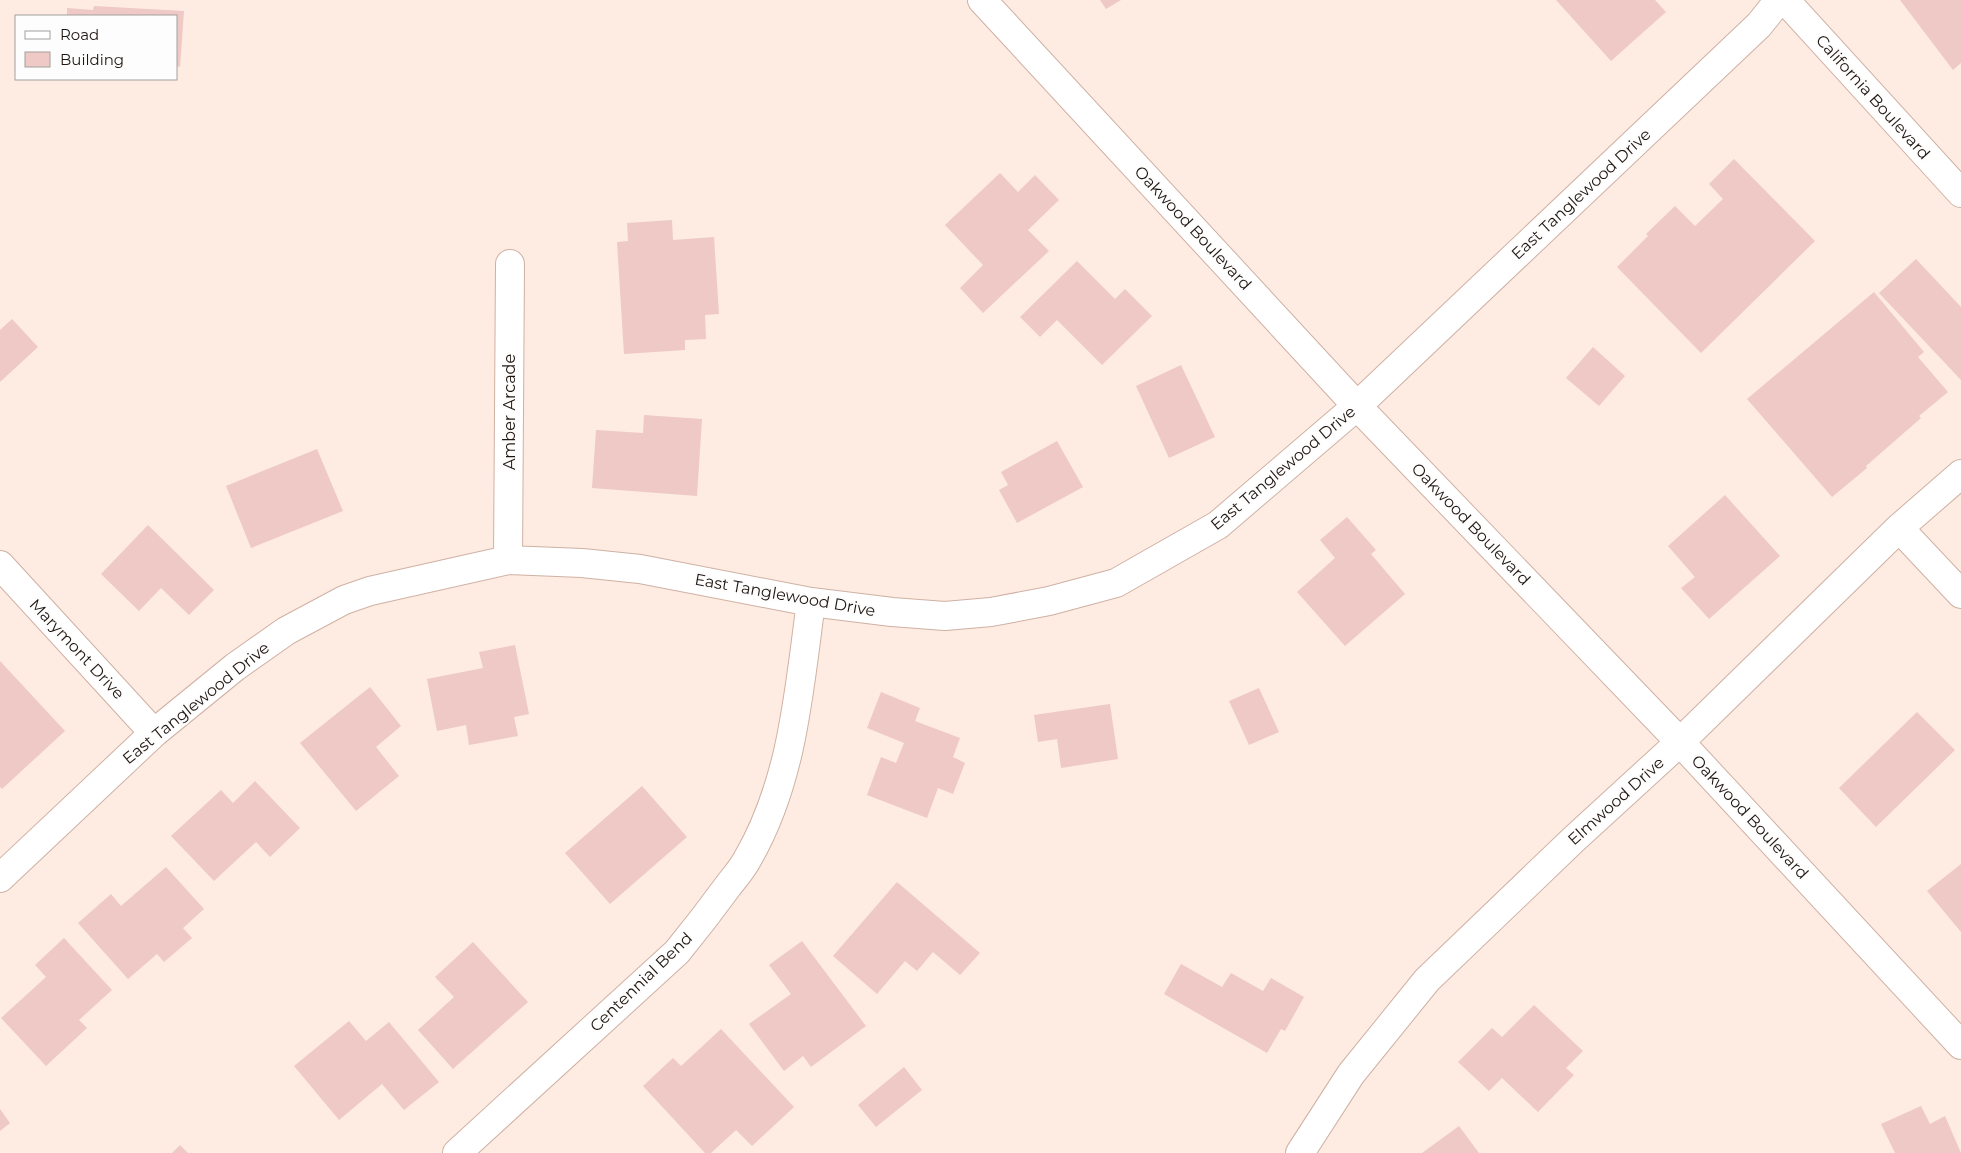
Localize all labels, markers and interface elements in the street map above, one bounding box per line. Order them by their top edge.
legend [15,15,178,80]
text: Road [60,25,99,44]
street label: California Boulevard [1812,31,1934,163]
text: Building [60,50,124,69]
street label: East Tanglewood Drive [1508,125,1654,263]
street label: Oakwood Boulevard [1131,162,1255,294]
street label: Amber Arcade [500,354,519,470]
street label: East Tanglewood Drive [1207,402,1359,534]
street label: Oakwood Boulevard [1408,459,1534,589]
street label: East Tanglewood Drive [693,570,877,620]
street label: Marymont Drive [26,595,128,703]
street label: East Tanglewood Drive [119,638,273,768]
street label: Oakwood Boulevard [1688,751,1812,883]
street label: Elmwood Drive [1564,753,1668,849]
street label: Centennial Bend [586,928,696,1036]

